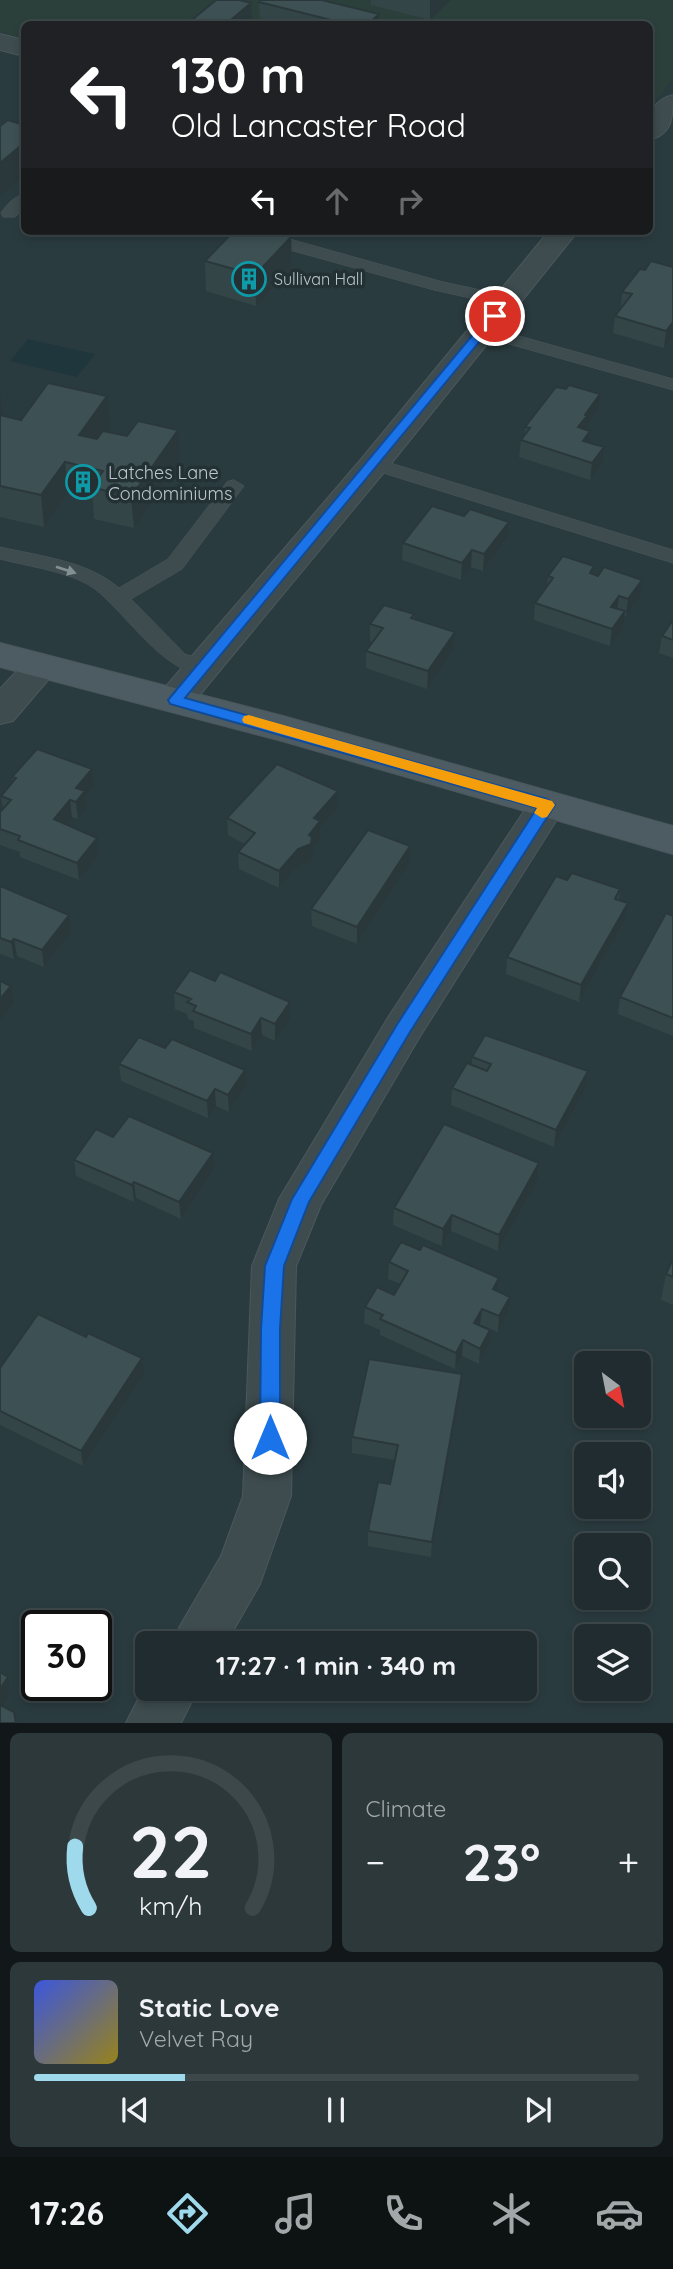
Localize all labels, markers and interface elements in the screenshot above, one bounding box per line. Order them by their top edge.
text: 130 m [171,44,305,105]
icon: left [56,49,147,140]
text: Old Lancaster Road [171,105,466,145]
icon: left [245,182,283,220]
icon: ahead [318,182,356,220]
icon: right [391,182,429,220]
building icon: Sullivan Hall [230,260,268,298]
place label: Sullivan Hall [274,269,363,289]
pin [465,286,525,346]
icon: arrive [476,297,514,335]
place label: Latches Lane Condominiums [108,461,232,505]
building icon: Latches Lane Condominiums [64,463,102,501]
one-way arrow [56,565,77,576]
north arrow [574,1351,651,1428]
map controls [574,1351,651,1701]
position arrow [233,1401,307,1475]
button: sound [574,1442,651,1519]
button: search [574,1533,651,1610]
speed limit sign: 30 [21,1610,112,1701]
button: layers [574,1624,651,1701]
text: 17:27 · 1 min · 340 m [216,1649,456,1682]
text: Climate [366,1794,446,1823]
text: 22 [129,1806,212,1897]
text: 23° [462,1829,540,1894]
text: − [366,1838,385,1886]
text: + [618,1838,639,1886]
text: km/h [139,1890,202,1921]
text: Static Love [139,1991,280,2024]
text: Velvet Ray [139,2024,253,2053]
icon: previous [116,2091,154,2129]
icon: pause [317,2091,355,2129]
icon: next [519,2091,557,2129]
icon: directions [163,2189,212,2238]
icon: music [271,2189,320,2238]
icon: phone [379,2189,428,2238]
icon: climate [487,2189,536,2238]
icon: car [595,2189,644,2238]
text: 17:26 [29,2193,104,2233]

